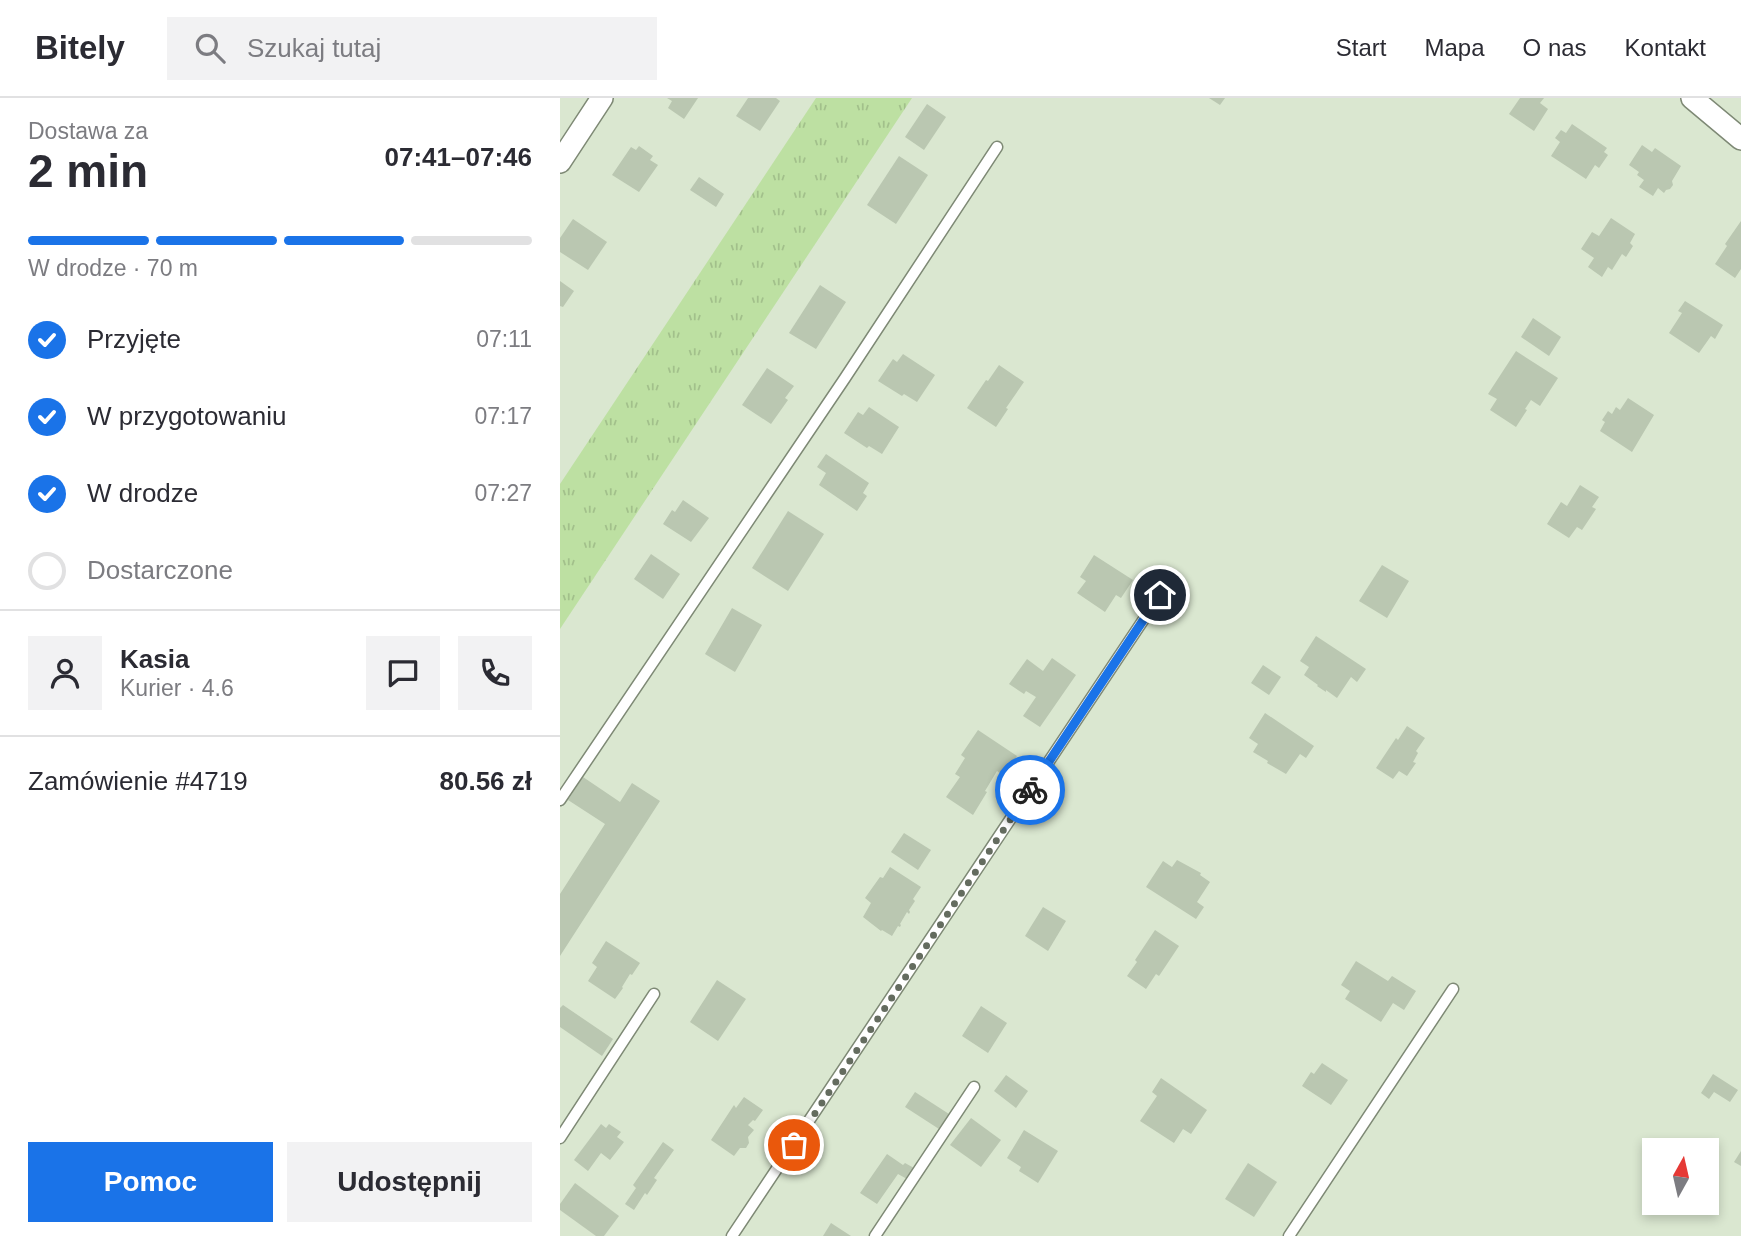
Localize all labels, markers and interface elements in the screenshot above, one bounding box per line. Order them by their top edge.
search box [167,17,657,80]
text: Bitely [35,29,125,66]
icon: search [191,29,229,67]
text: Szukaj tutaj [247,33,381,63]
text: Start [1336,34,1387,61]
text: Mapa [1425,34,1485,61]
text: O nas [1523,34,1587,61]
text: Kontakt [1625,34,1706,61]
text: Dostawa za [28,118,148,144]
text: 07:41–07:46 [385,142,532,172]
text: 2 min [28,145,148,197]
text: W drodze · 70 m [28,255,198,281]
icon: check [28,321,66,359]
text: Przyjęte [87,324,181,354]
text: 07:11 [476,326,532,352]
icon: check [28,398,66,436]
text: W przygotowaniu [87,401,286,431]
text: 07:17 [474,403,532,429]
icon: check [28,475,66,513]
text: W drodze [87,478,198,508]
text: 07:27 [474,480,532,506]
text: Dostarczone [87,555,233,585]
pin [1130,565,1190,625]
icon: home [1141,576,1179,614]
button: person [28,636,102,710]
button: chat [366,636,440,710]
button: phone [458,636,532,710]
text: Kasia [120,644,189,674]
text: Kurier · 4.6 [120,675,234,701]
courier [995,755,1065,825]
text: Zamówienie #4719 [28,766,248,796]
text: 80.56 zł [439,766,532,796]
icon: bike [1011,771,1049,809]
pin [764,1115,824,1175]
icon: bag [775,1126,813,1164]
north arrow [1642,1138,1718,1214]
map controls [1642,1138,1719,1215]
button: Pomoc [28,1142,273,1222]
button: Udostępnij [287,1142,532,1222]

